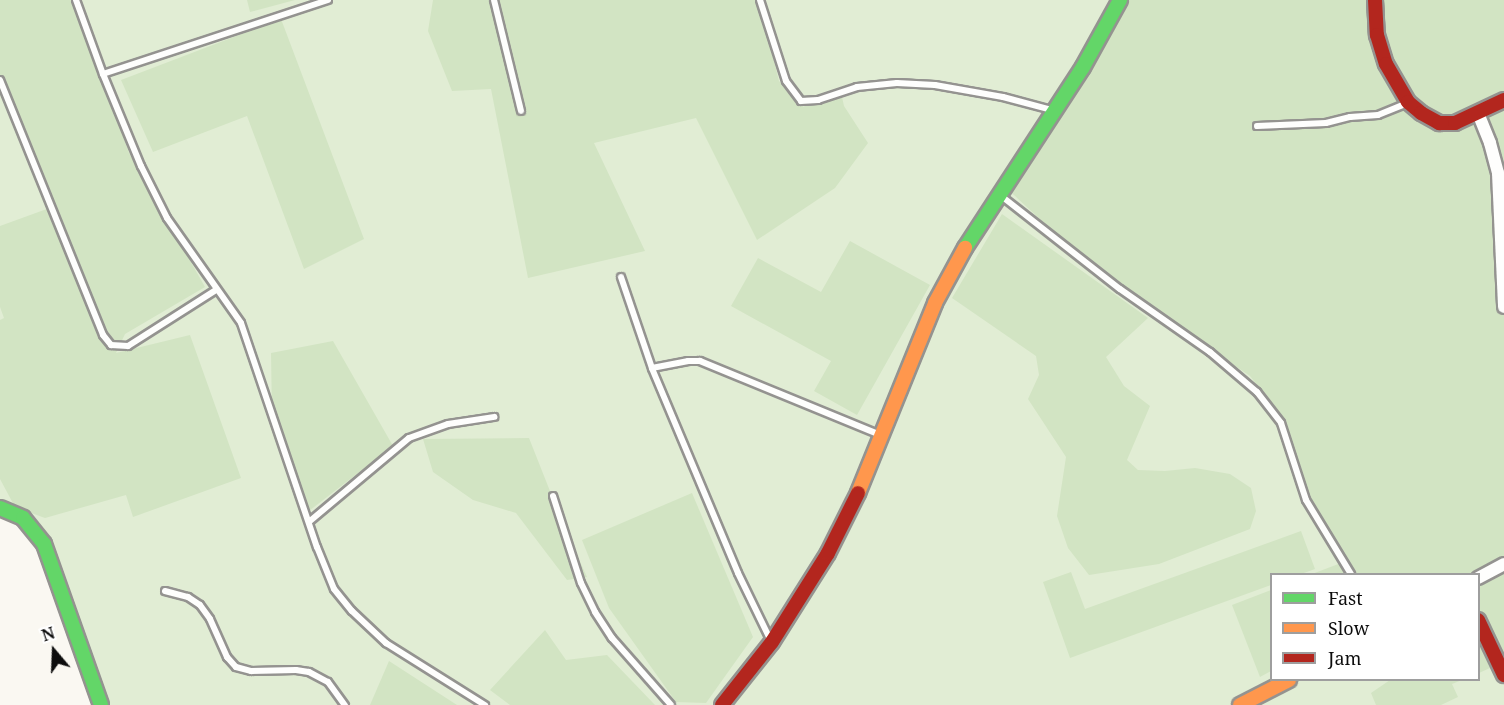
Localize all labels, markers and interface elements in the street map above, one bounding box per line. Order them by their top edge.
legend [1270,573,1480,681]
text: Fast [1328,586,1363,610]
text: Slow [1328,616,1369,640]
north arrow [24,621,84,681]
text: N [39,622,58,646]
text: Jam [1328,646,1362,670]

